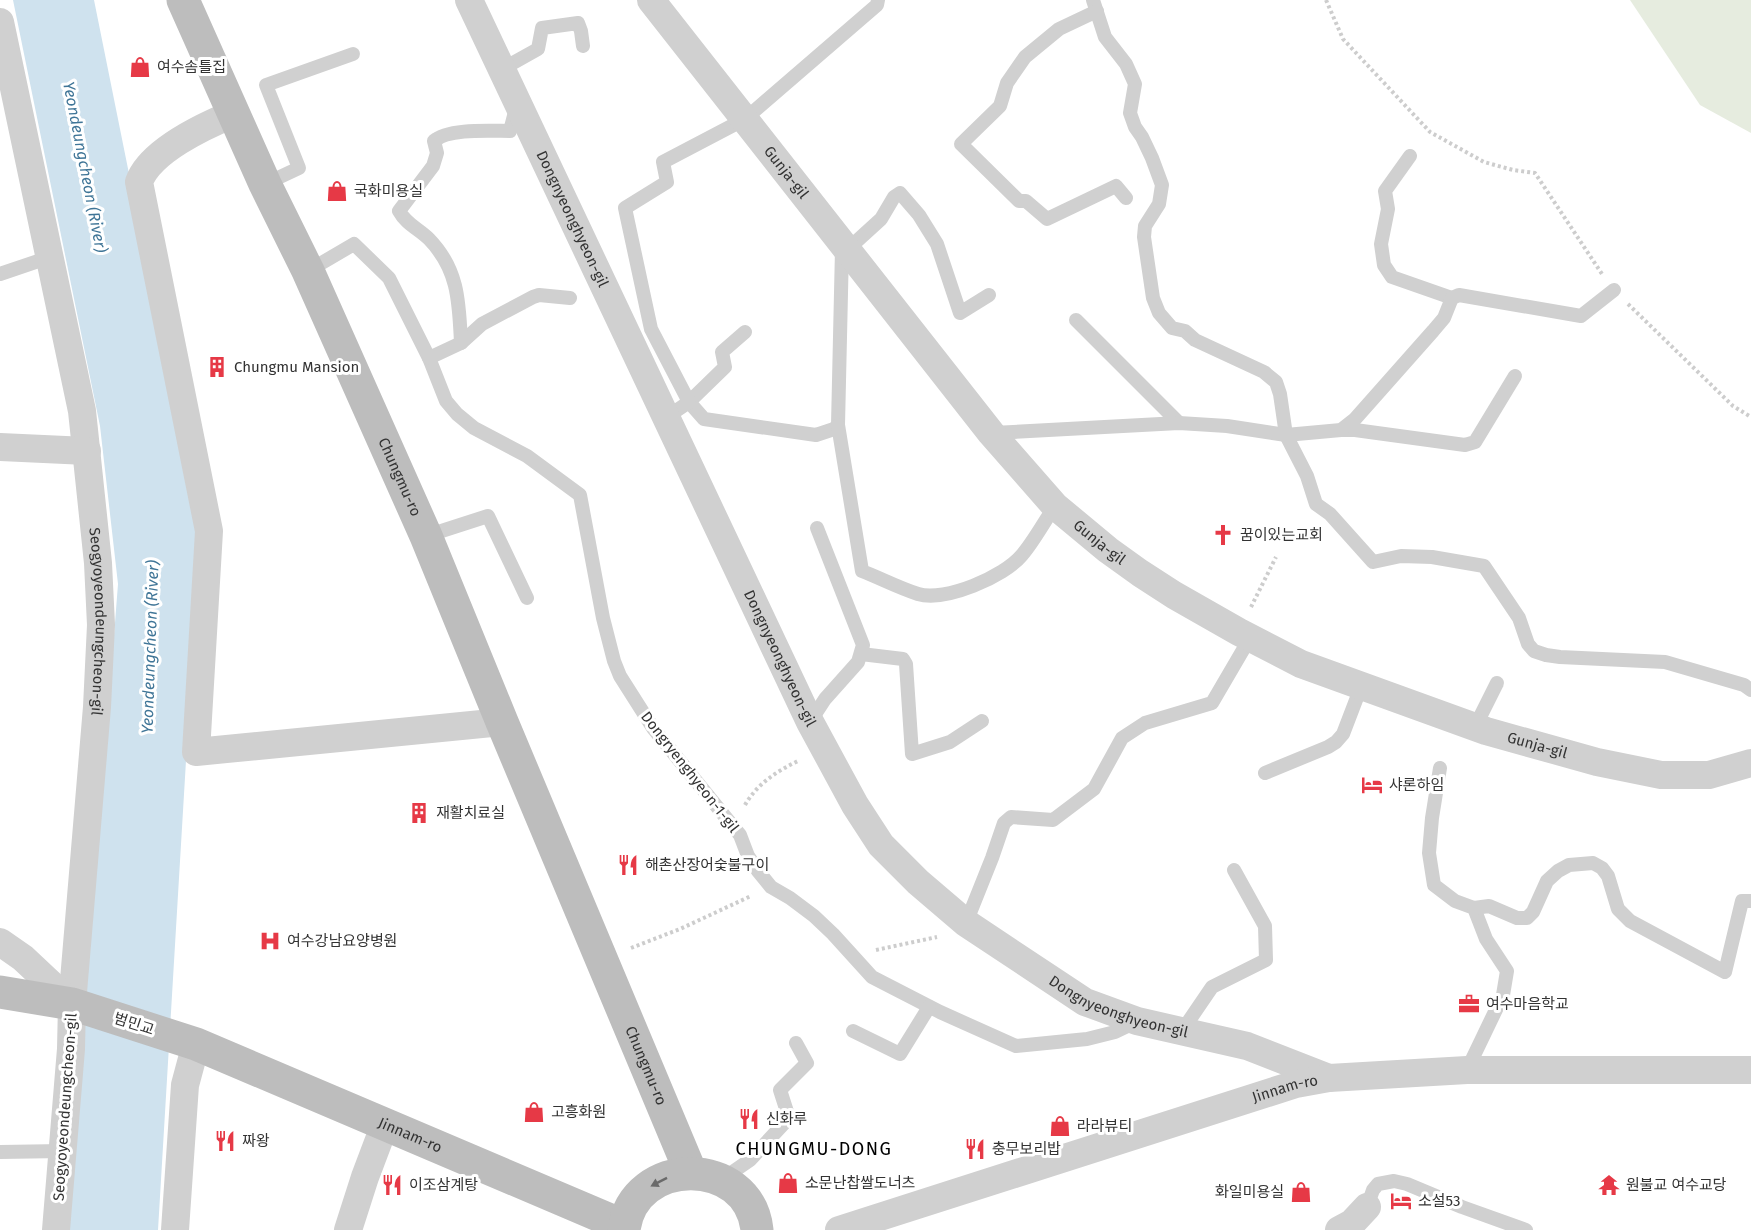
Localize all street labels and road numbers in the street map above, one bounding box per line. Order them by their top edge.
street label: Gunja-gil [760,142,813,203]
street label: Dongnyeonghyeon-gil [532,148,613,291]
street label: Chungmu-ro [374,435,425,519]
street label: Gunja-gil [1070,516,1129,569]
street label: Seogyoyeondeungcheon-gil [85,527,110,717]
street label: Dongnyeonghyeon-gil [740,587,820,730]
street label: Dongryenghyeon-1-gil [637,708,743,837]
street label: Gunja-gil [1505,728,1570,762]
street label: Dongnyeonghyeon-gil [1046,972,1190,1041]
street label: 범민교 [112,1009,156,1039]
street label: Seogyoyeondeungcheon-gil [49,1012,81,1202]
street label: Chungmu-ro [621,1023,671,1108]
street label: Jinnam-ro [1250,1071,1319,1106]
street label: Jinnam-ro [376,1114,445,1157]

